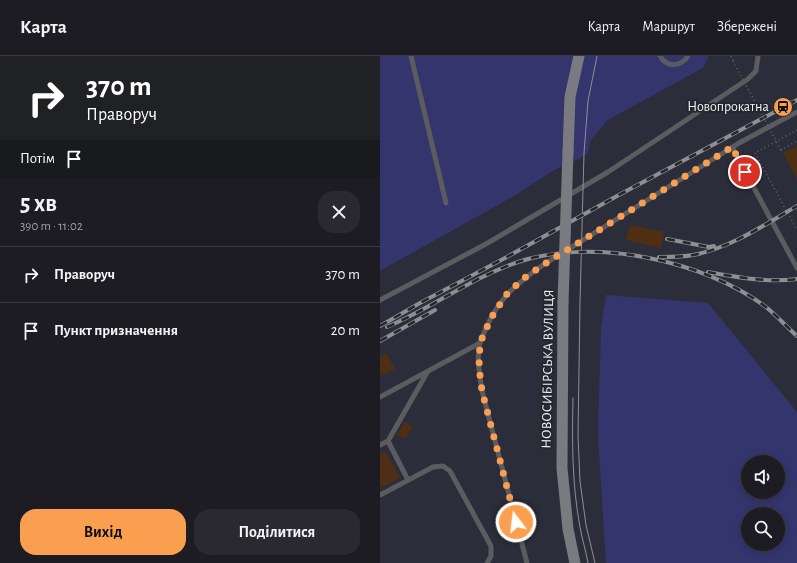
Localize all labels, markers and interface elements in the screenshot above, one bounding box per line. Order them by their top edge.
text: Карта [20,18,67,37]
text: Карта [587,20,620,34]
text: Маршрут [642,20,695,34]
text: Збережені [717,20,777,34]
icon: right [20,72,72,124]
text: 370 m [86,73,152,101]
station icon: Новопрокатна [772,96,794,118]
place label: Новопрокатна [687,100,770,114]
text: Праворуч [86,106,157,124]
icon: arrive [63,148,85,170]
text: Потім [20,151,55,166]
pin [728,155,762,189]
icon: arrive [734,161,756,183]
button: close [318,191,360,233]
text: 5 хв [20,192,57,216]
text: 390 m · 11:02 [20,220,83,233]
icon: right [20,264,42,286]
text: Праворуч [54,267,115,282]
text: 370 m [325,267,360,282]
street label: НОВОСИБІРСЬКА ВУЛИЦЯ [540,289,556,449]
icon: arrive [20,320,42,342]
text: Пункт призначення [54,323,178,338]
text: 20 m [331,323,360,338]
map controls [741,455,785,551]
button: sound [741,455,785,499]
position arrow [495,501,537,543]
button: search [741,507,785,551]
button: Вихід [20,509,186,555]
button: Поділитися [194,509,360,555]

